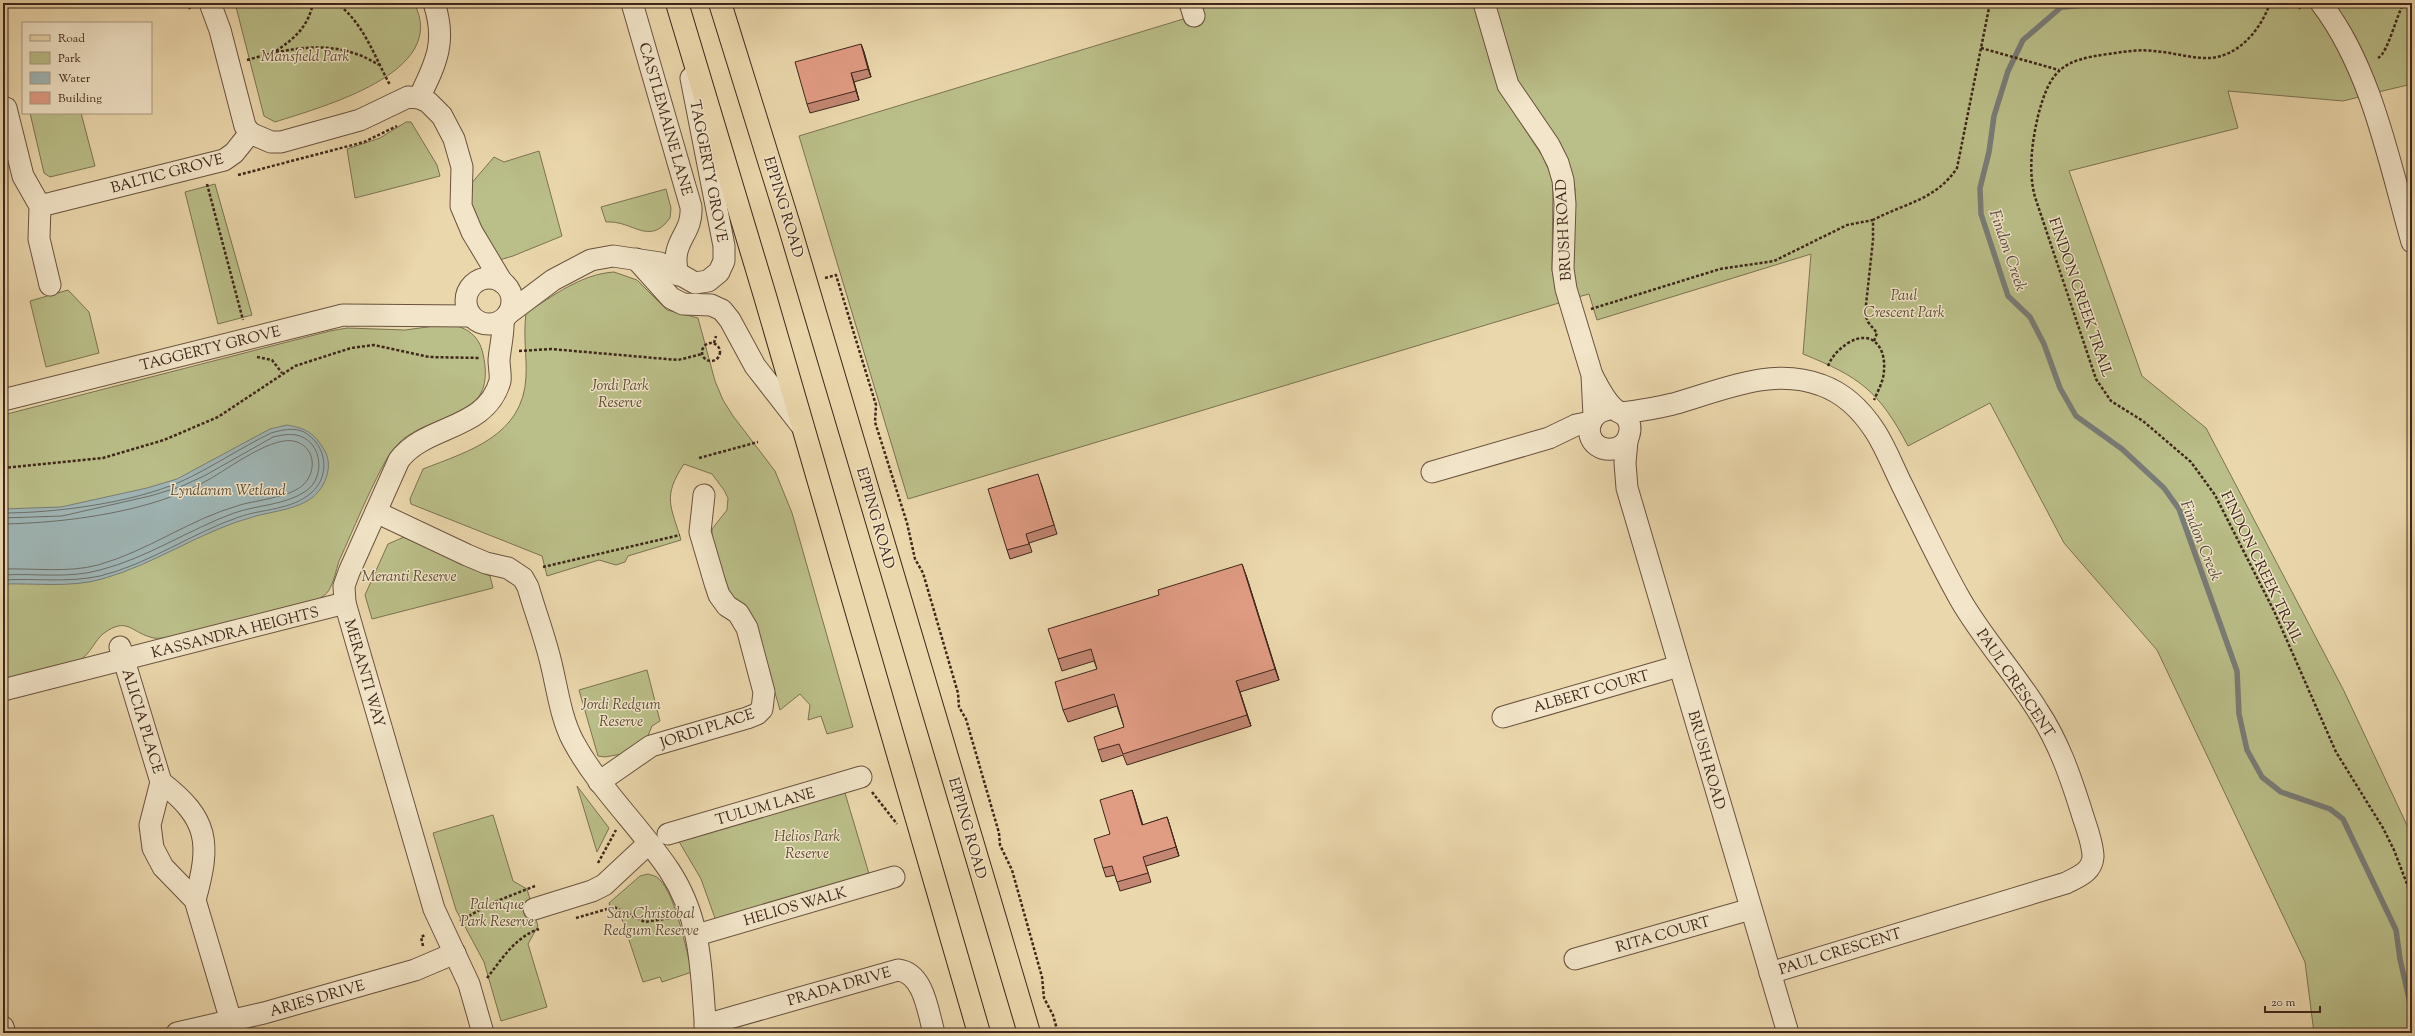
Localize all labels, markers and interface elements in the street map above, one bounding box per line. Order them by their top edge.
legend [22,22,152,114]
text: Road [58,30,85,48]
street label: CASTLEMAINE LANE [633,40,696,198]
park label: Mansfield Park [261,47,349,68]
text: Park [58,50,81,68]
text: Water [58,70,91,88]
text: Building [58,90,102,108]
street label: TAGGERTY GROVE [683,98,732,244]
street label: BALTIC GROVE [109,149,226,200]
street label: EPPING ROAD [757,154,808,261]
street label: BRUSH ROAD [1551,178,1578,281]
water label: Findon Creek [1982,207,2031,295]
street label: FINDON CREEK TRAIL [2042,215,2117,380]
park label: Paul Crescent Park [1863,286,1945,324]
street label: TAGGERTY GROVE [138,322,283,377]
park label: Jordi Park Reserve [590,376,649,414]
street label: EPPING ROAD [850,465,899,572]
park label: Lyndarum Wetland [170,481,287,502]
street label: FINDON CREEK TRAIL [2215,488,2307,647]
water label: Findon Creek [2173,497,2226,585]
park label: Meranti Reserve [361,567,457,588]
street label: KASSANDRA HEIGHTS [149,602,321,664]
street label: MERANTI WAY [338,617,389,730]
street label: PAUL CRESCENT [1970,625,2059,743]
street label: ALICIA PLACE [116,666,167,776]
street label: ALBERT COURT [1531,666,1652,719]
park label: Jordi Redgum Reserve [580,695,661,733]
street label: JORDI PLACE [657,704,757,755]
street label: BRUSH ROAD [1681,708,1730,812]
street label: EPPING ROAD [942,775,991,882]
street label: TULUM LANE [713,783,818,832]
park label: Helios Park Reserve [774,827,840,865]
street label: HELIOS WALK [741,883,850,932]
park label: Palenque Park Reserve [460,895,534,933]
park label: San Christobal Redgum Reserve [603,904,699,942]
street label: RITA COURT [1614,912,1714,959]
street label: PAUL CRESCENT [1776,924,1905,981]
street label: PRADA DRIVE [785,963,894,1012]
street label: ARIES DRIVE [268,976,367,1023]
scale bar [2265,988,2320,1014]
text: 20 m [2271,994,2296,1012]

